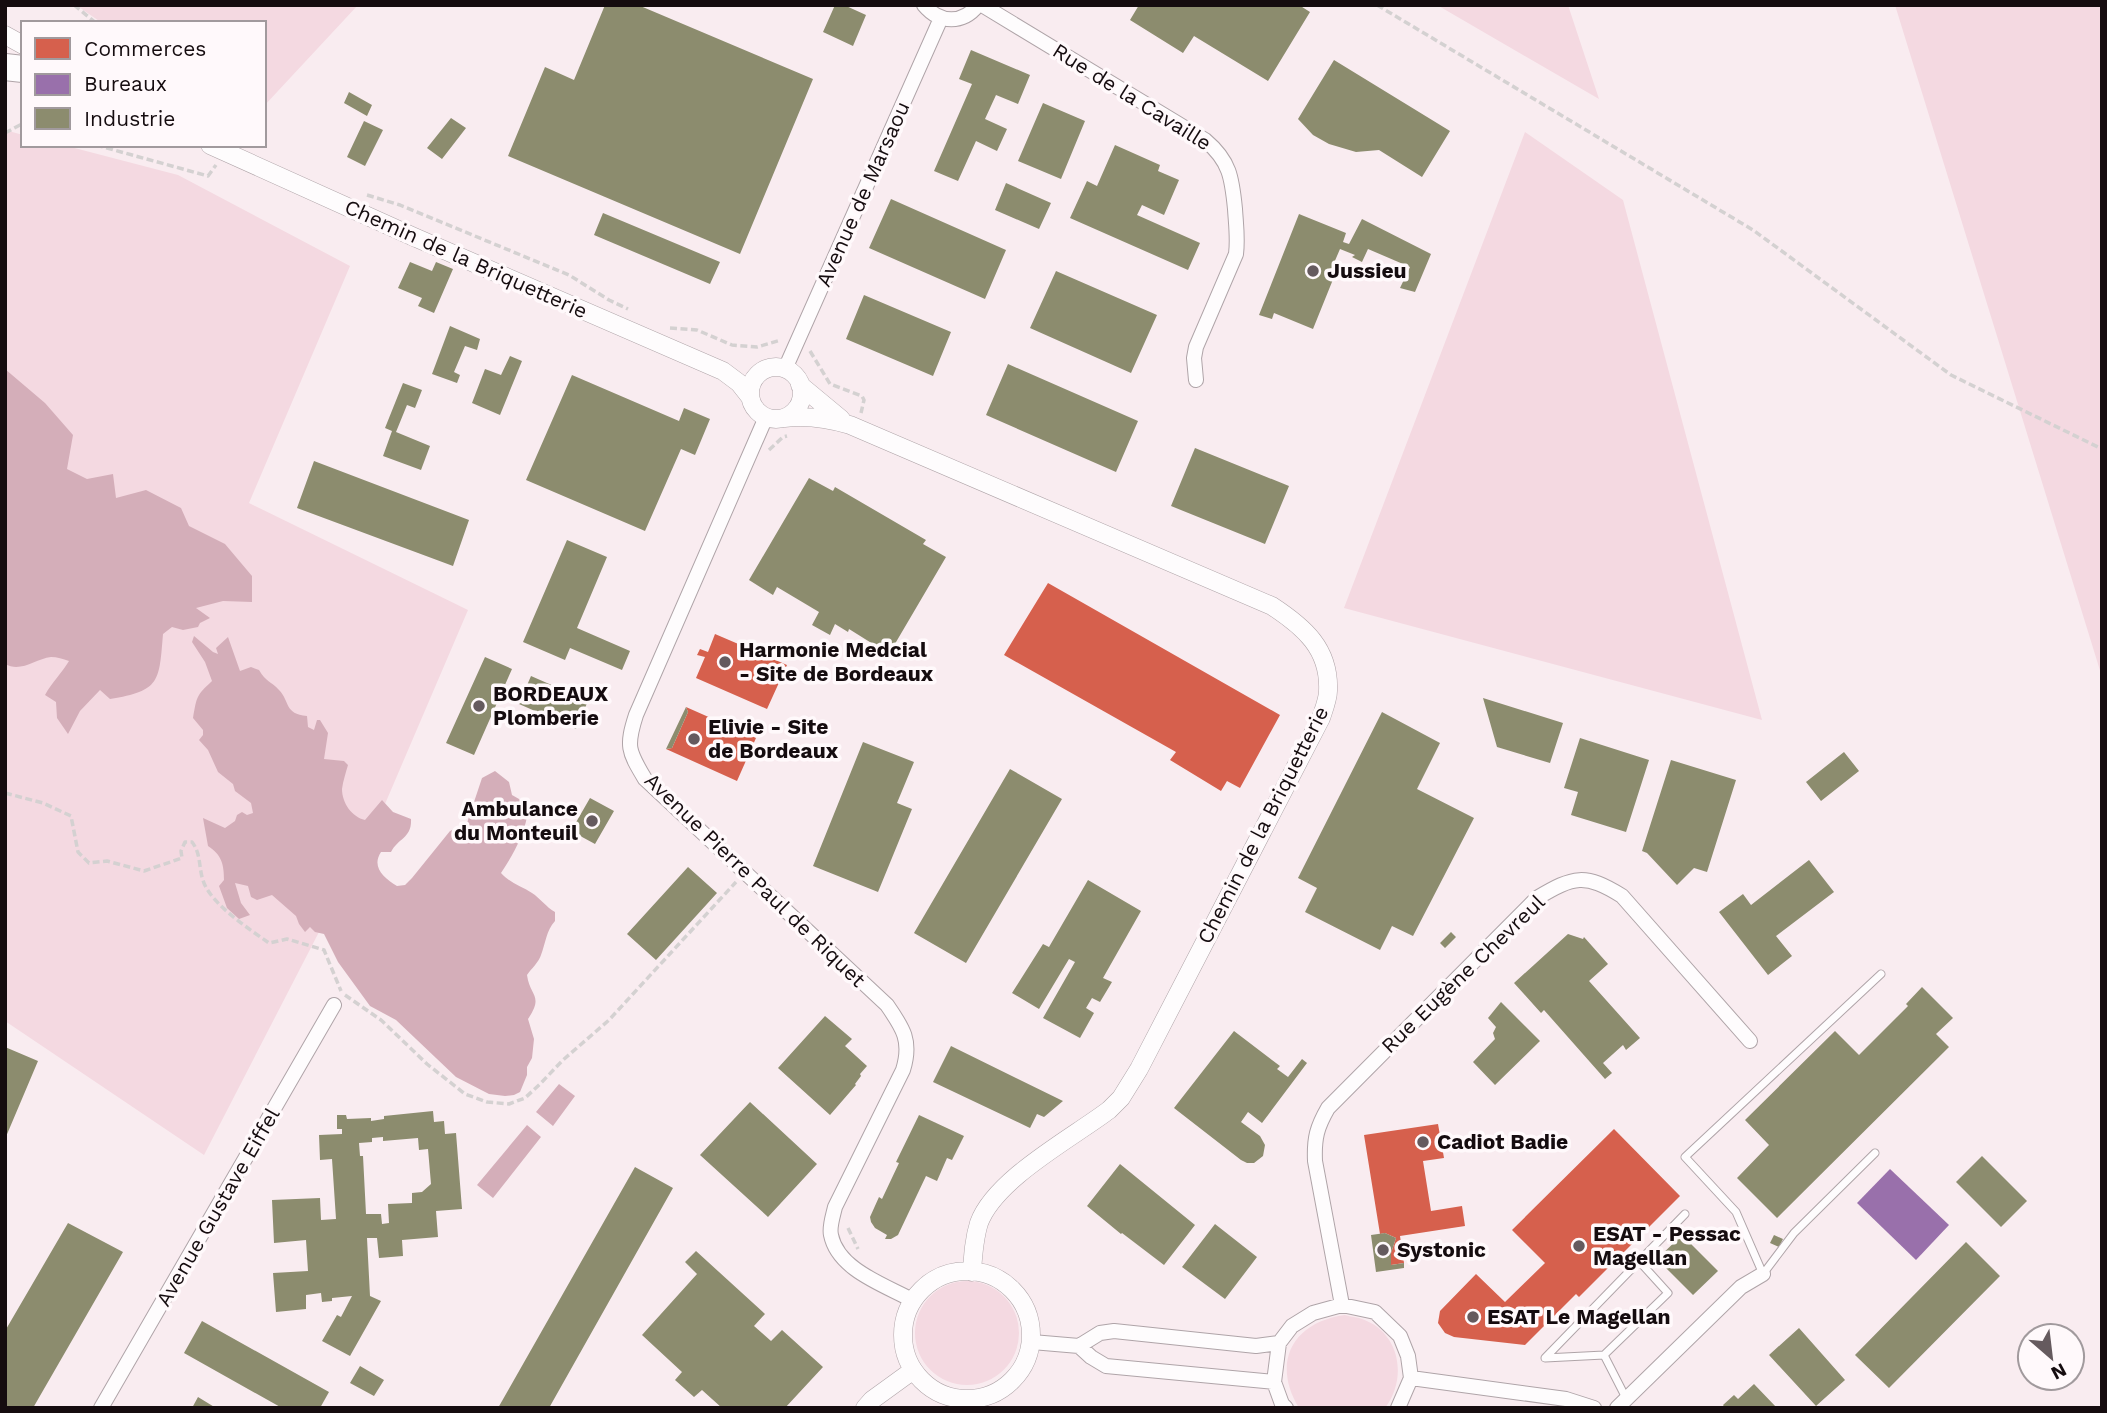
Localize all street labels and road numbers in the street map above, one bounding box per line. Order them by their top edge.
street label: Rue de la Cavaille [1048,38,1216,156]
street label: Avenue de Marsaou [810,97,915,290]
street label: Chemin de la Briquetterie [341,194,591,323]
street label: Chemin de la Briquetterie [1192,702,1333,948]
street label: Avenue Pierre Paul de Riquet [640,767,871,992]
street label: Rue Eugène Chevreul [1376,889,1550,1058]
street label: Avenue Gustave Eiffel [151,1103,285,1310]

